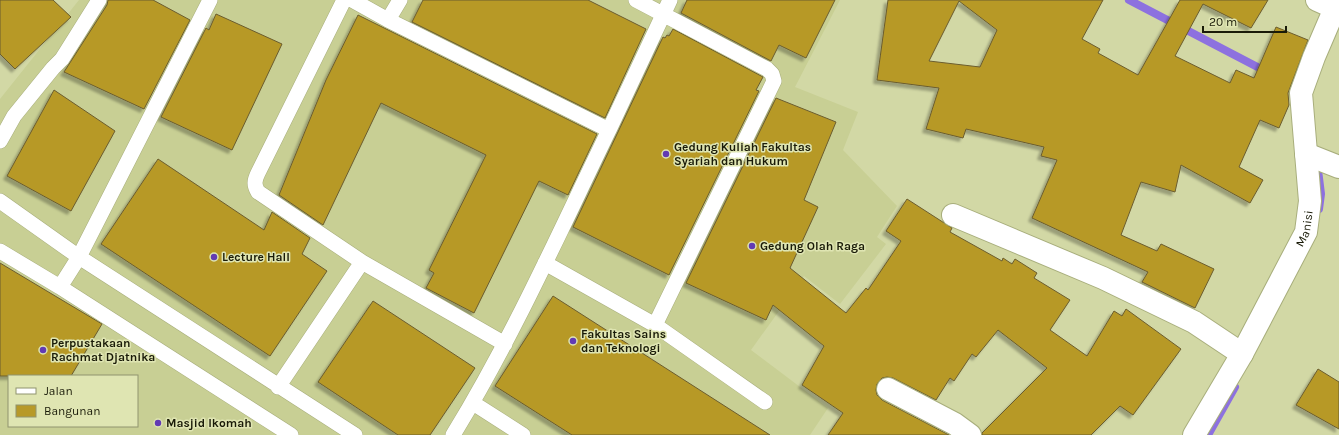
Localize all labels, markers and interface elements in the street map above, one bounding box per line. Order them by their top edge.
scale bar [1203,8,1286,34]
text: 20 m [1209,15,1237,29]
place label: Gedung Kuliah Fakultas Syariah dan Hukum [674,140,811,168]
marker: Gedung Kuliah Fakultas Syariah dan Hukum [661,149,671,159]
street label: Manisi [1293,209,1316,249]
place label: Gedung Olah Raga [760,239,865,253]
marker: Gedung Olah Raga [747,241,757,251]
place label: Lecture Hall [222,250,290,264]
marker: Lecture Hall [209,252,219,262]
place label: Fakultas Sains dan Teknologi [581,327,666,355]
place label: Perpustakaan Rachmat Djatnika [51,336,155,364]
marker: Fakultas Sains dan Teknologi [568,336,578,346]
marker: Perpustakaan Rachmat Djatnika [38,345,48,355]
legend [8,375,138,427]
text: Jalan [44,384,73,398]
text: Bangunan [44,404,100,418]
place label: Masjid Ikomah [166,416,252,430]
marker: Masjid Ikomah [153,418,163,428]

